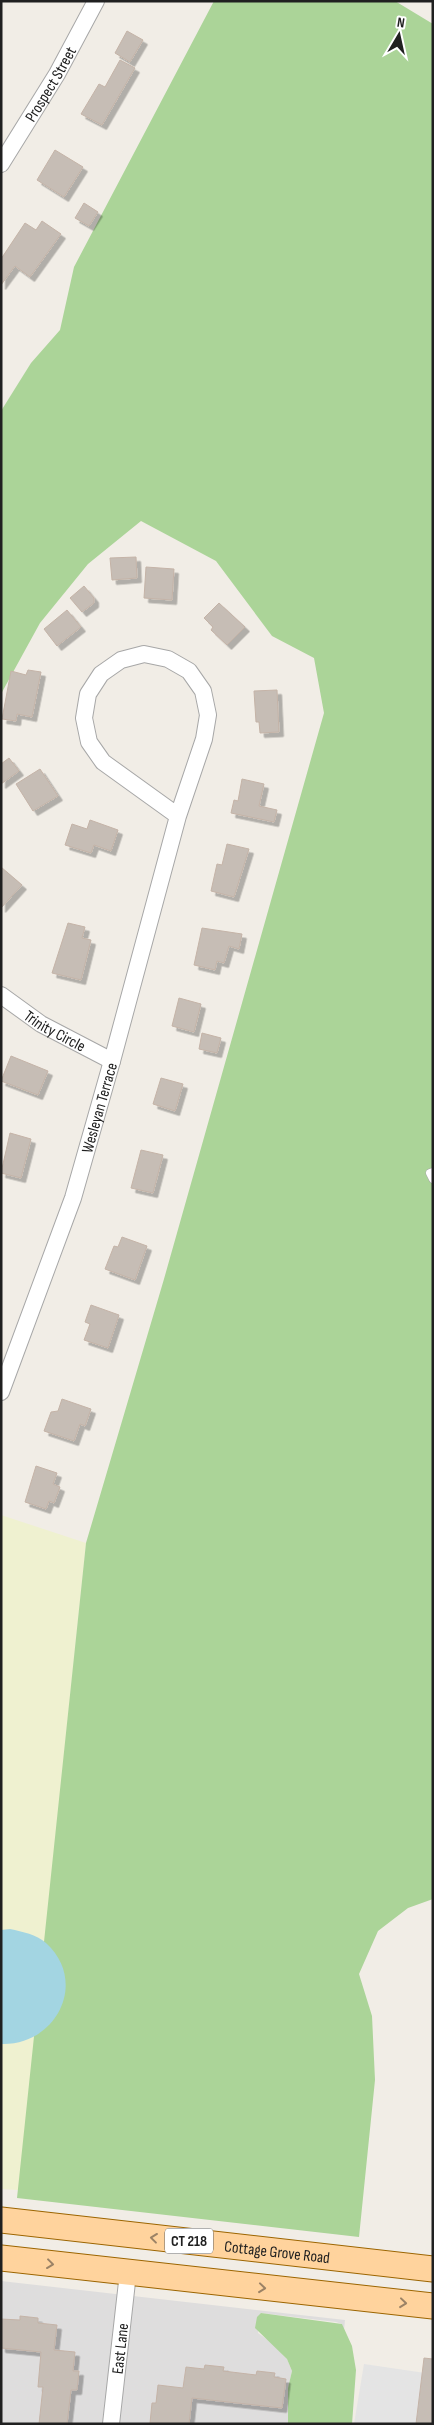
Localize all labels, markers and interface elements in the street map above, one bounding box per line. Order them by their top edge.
north arrow [374,10,424,60]
text: N [396,14,406,32]
street label: Prospect Street [22,44,81,126]
street label: Trinity Circle [20,1007,88,1057]
street label: Wesleyan Terrace [78,1061,122,1155]
road number: CT 218 [165,2228,213,2254]
one-way arrow [150,2233,158,2244]
street label: Cottage Grove Road [223,2237,331,2268]
one-way arrow [46,2258,54,2269]
one-way arrow [258,2282,266,2293]
one-way arrow [399,2297,407,2308]
street label: East Lane [109,2322,133,2375]

